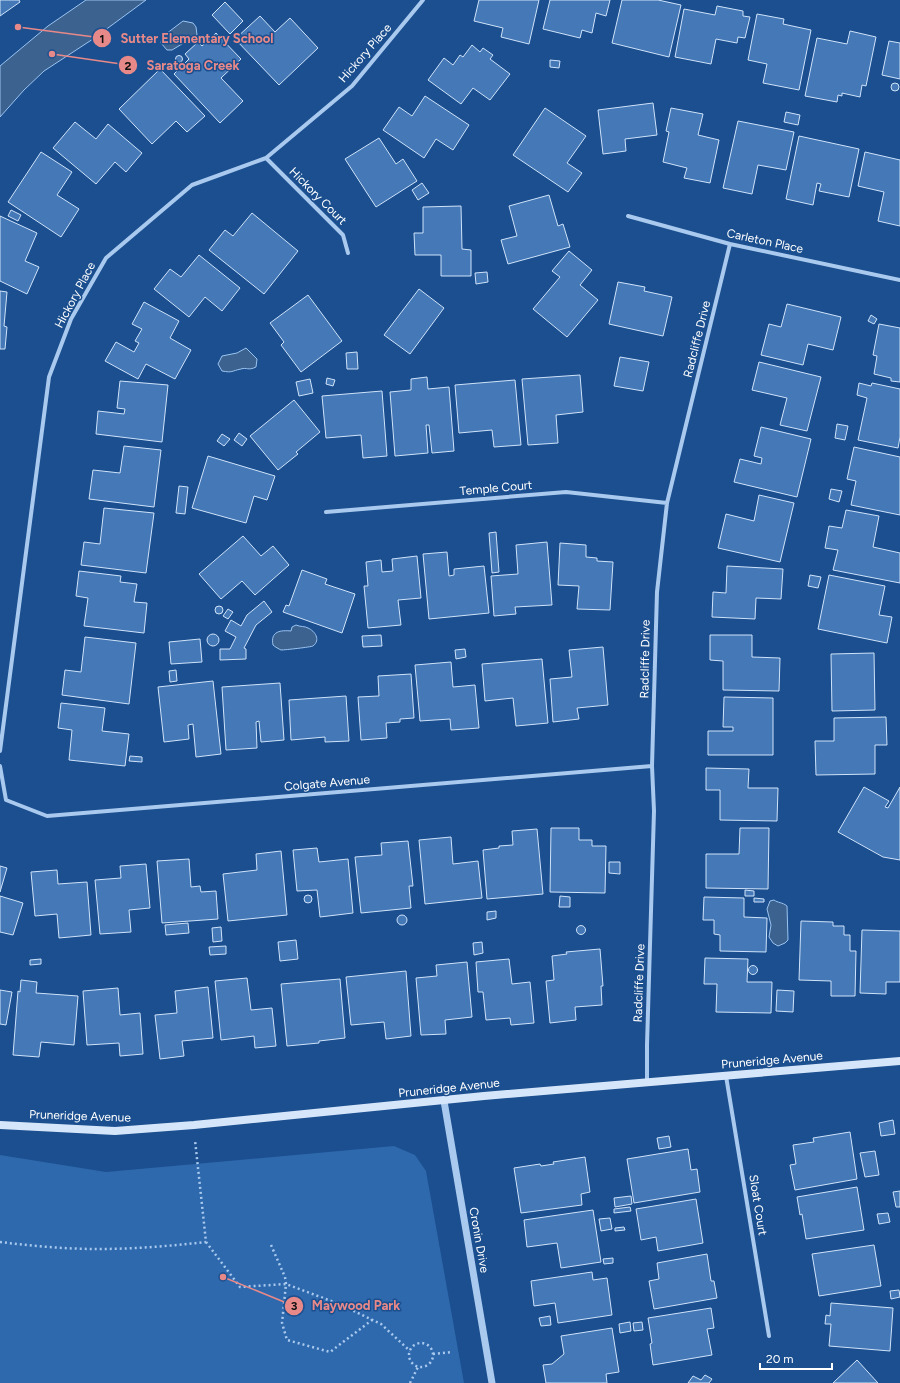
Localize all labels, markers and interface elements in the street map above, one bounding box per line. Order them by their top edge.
street label: Hickory Place [336,21,395,85]
callout: Sutter Elementary School [92,26,281,51]
text: Sutter Elementary School [120,31,274,46]
text: 1 [99,32,105,46]
callout: Saratoga Creek [118,53,247,78]
text: Saratoga Creek [147,58,239,73]
text: 2 [125,59,132,73]
street label: Hickory Court [286,164,350,228]
street label: Carleton Place [725,226,805,256]
street label: Hickory Place [52,259,99,331]
street label: Radcliffe Drive [681,299,713,379]
street label: Temple Court [459,478,533,498]
street label: Radcliffe Drive [637,619,653,698]
street label: Colgate Avenue [284,772,371,794]
street label: Radcliffe Drive [631,943,647,1023]
street label: Pruneridge Avenue [721,1049,824,1071]
street label: Pruneridge Avenue [398,1076,501,1100]
street label: Pruneridge Avenue [29,1107,132,1125]
street label: Sloat Court [746,1174,770,1237]
street label: Cronin Drive [466,1206,492,1274]
callout: Maywood Park [284,1293,408,1318]
text: Maywood Park [312,1298,400,1313]
text: 3 [291,1299,298,1313]
scale bar [760,1345,832,1371]
text: 20 m [766,1352,794,1366]

